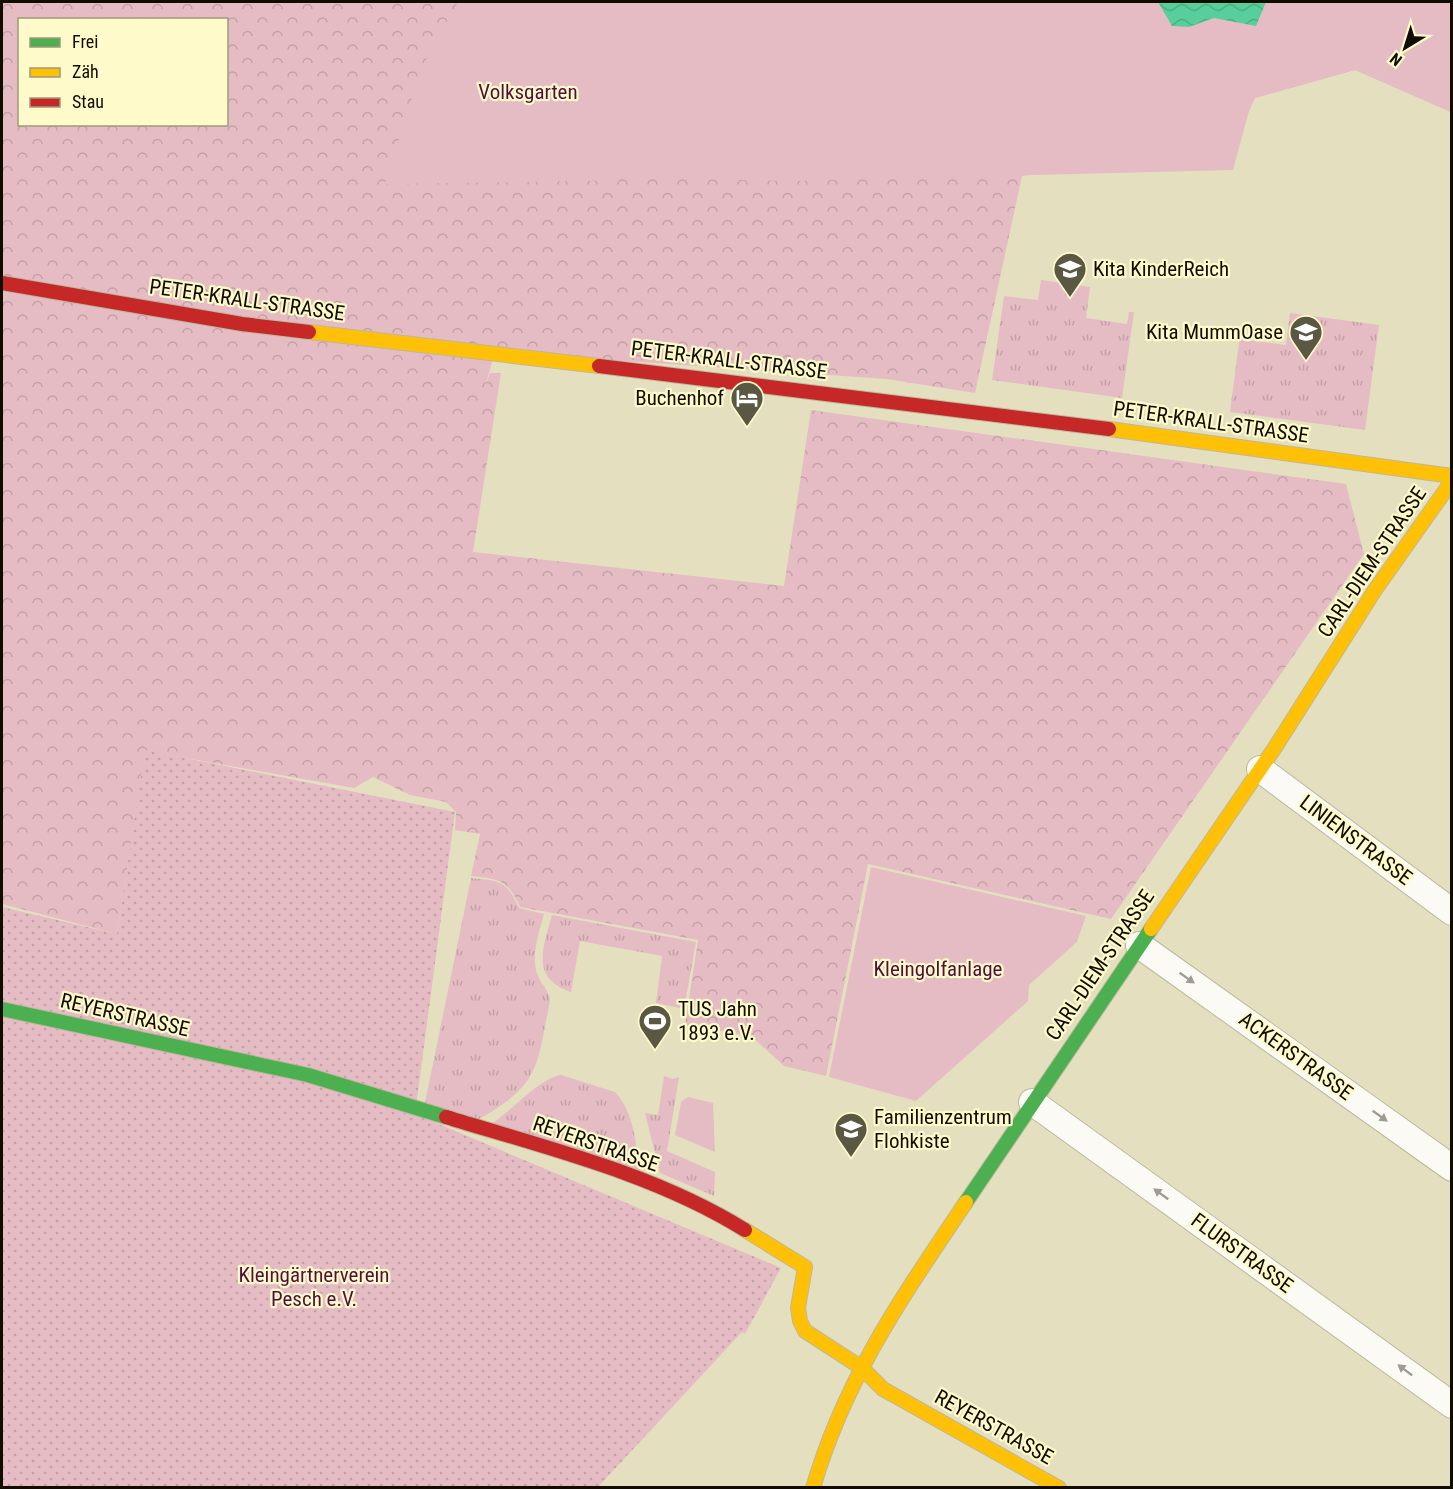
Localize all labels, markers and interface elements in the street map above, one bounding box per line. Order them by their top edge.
legend [18,18,228,126]
north arrow [1375,18,1435,78]
text: Frei [72,31,98,52]
text: N [1386,49,1406,70]
text: Zäh [72,61,99,82]
park label: Volksgarten [478,80,578,104]
text: Stau [72,91,104,112]
school or university icon: Kita KinderReich [1052,251,1088,298]
place label: Kita KinderReich [1093,257,1229,281]
street label: PETER-KRALL-STRASSE [148,274,346,326]
school or university icon: Kita MummOase [1288,314,1324,361]
place label: Kita MummOase [1146,320,1283,344]
street label: PETER-KRALL-STRASSE [630,336,828,384]
hotel icon: Buchenhof [729,380,765,427]
place label: Buchenhof [635,386,724,410]
street label: PETER-KRALL-STRASSE [1112,396,1310,448]
street label: CARL-DIEM-STRASSE [1313,482,1431,642]
street label: LINIENSTRASSE [1295,790,1417,890]
street label: CARL-DIEM-STRASSE [1041,885,1159,1045]
park label: Kleingolfanlage [874,957,1003,981]
one-way arrow [1179,972,1195,984]
street label: REYERSTRASSE [58,989,192,1041]
place label: TUS Jahn 1893 e.V. [678,997,757,1045]
sports icon: TUS Jahn 1893 e.V. [637,1003,673,1050]
street label: ACKERSTRASSE [1235,1007,1357,1105]
place label: Familienzentrum Flohkiste [874,1105,1012,1153]
one-way arrow [1372,1110,1387,1122]
street label: REYERSTRASSE [530,1111,662,1177]
school or university icon: Familienzentrum Flohkiste [833,1111,869,1158]
one-way arrow [1154,1189,1169,1201]
street label: FLURSTRASSE [1187,1208,1297,1298]
park label: Kleingärtnerverein Pesch e.V. [239,1263,389,1311]
one-way arrow [1397,1364,1412,1376]
street label: REYERSTRASSE [931,1385,1057,1469]

